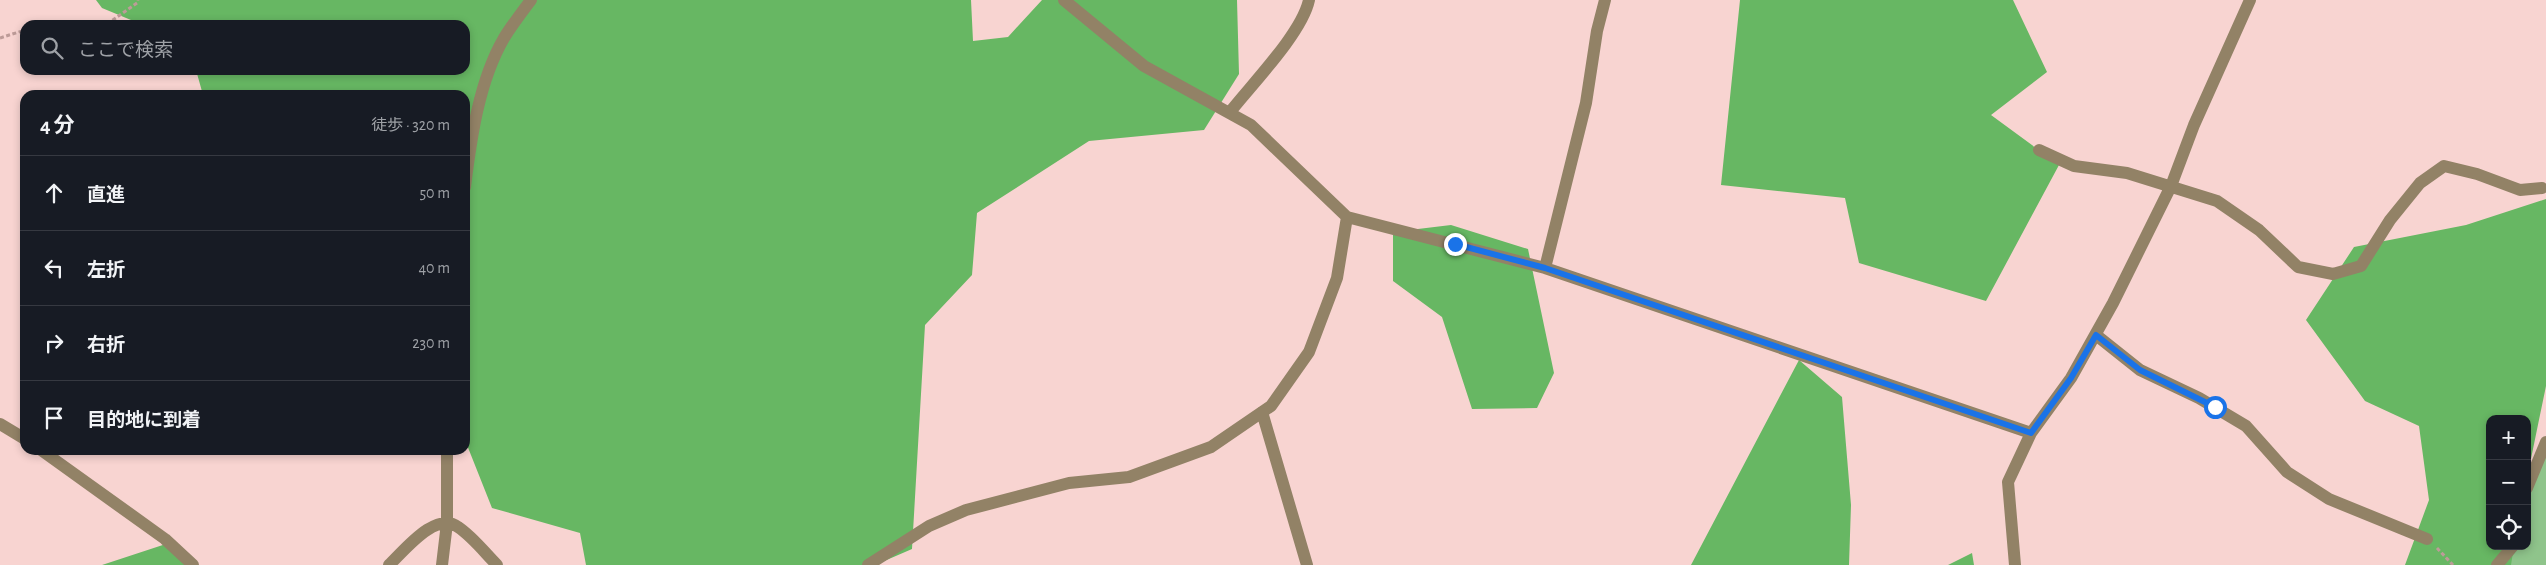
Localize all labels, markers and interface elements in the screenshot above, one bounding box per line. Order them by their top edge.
search box [20,20,470,75]
icon: search [38,34,66,62]
text: ここで検索 [78,41,173,60]
text: 4 分 [40,115,75,136]
text: 徒歩 · 320 m [371,117,450,133]
icon: ahead [40,179,68,207]
text: 50 m [419,185,450,201]
text: 直進 [87,186,125,205]
route end [1444,233,1467,256]
icon: left [40,254,68,282]
text: 40 m [418,260,450,276]
text: 左折 [87,261,125,280]
icon: right [40,329,68,357]
text: 230 m [412,335,450,351]
text: 右折 [87,336,125,355]
route start [2204,396,2227,419]
icon: arrive [40,404,68,432]
text: 目的地に到着 [87,411,201,430]
map controls [2486,415,2531,550]
button: + [2486,415,2531,460]
button: − [2486,460,2531,505]
button: locate [2486,505,2531,550]

